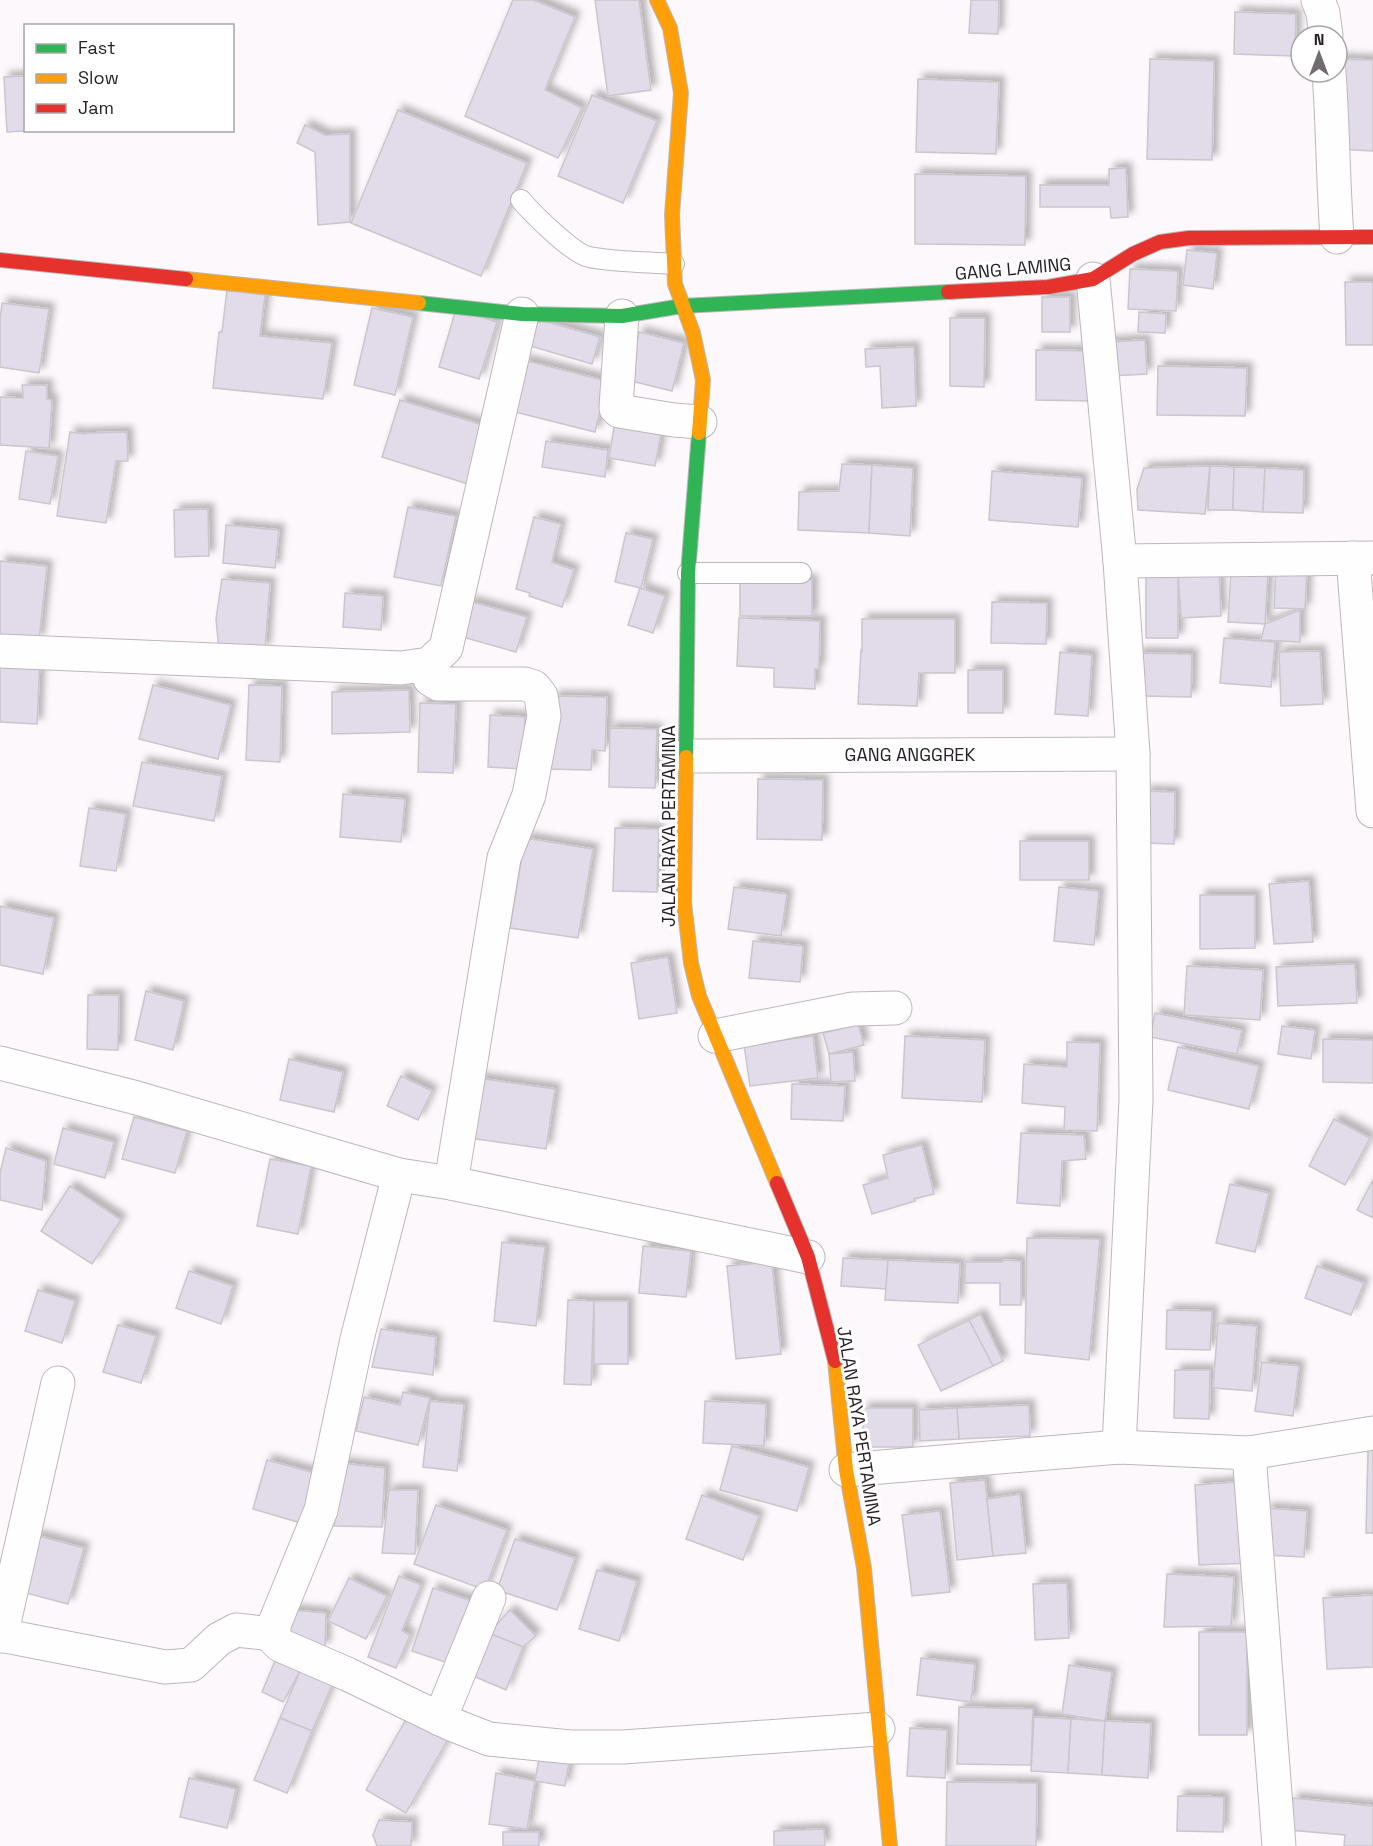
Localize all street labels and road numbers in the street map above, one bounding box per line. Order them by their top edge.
street label: GANG LAMING [954,252,1072,285]
street label: JALAN RAYA PERTAMINA [657,725,680,927]
street label: GANG ANGGREK [845,743,975,766]
street label: JALAN RAYA PERTAMINA [832,1324,887,1527]

